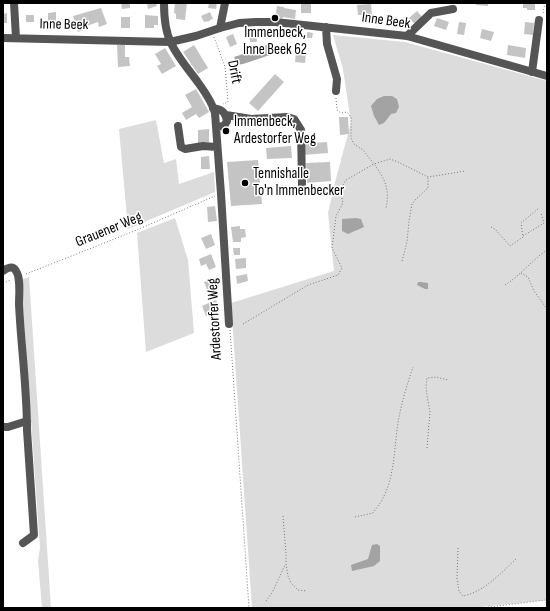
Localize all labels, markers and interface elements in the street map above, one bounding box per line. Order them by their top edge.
street label: Inne Beek [361,9,411,33]
marker: Immenbeck, Inne Beek 62 [270,13,280,23]
street label: Inne Beek [39,16,89,34]
place label: Immenbeck, Inne Beek 62 [243,24,307,59]
street label: Drift [223,59,245,85]
place label: Immenbeck, Ardestorfer Weg [234,113,316,148]
marker: Immenbeck, Ardestorfer Weg [221,126,231,136]
place label: Tennishalle To'n Immenbecker [253,165,344,200]
marker: Tennishalle To'n Immenbecker [240,178,250,188]
street label: Grauener Weg [73,208,145,252]
street label: Ardestorfer Weg [204,278,226,360]

